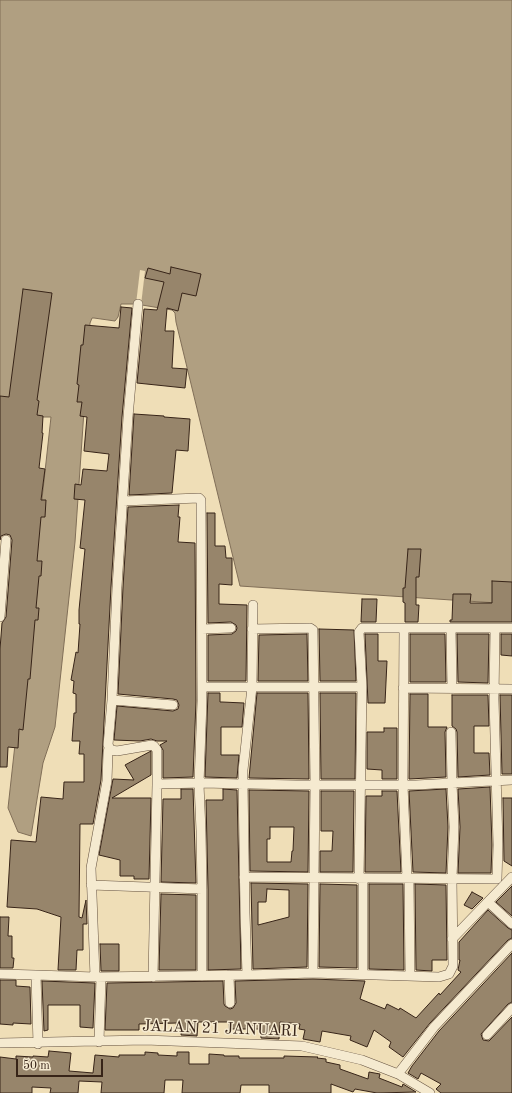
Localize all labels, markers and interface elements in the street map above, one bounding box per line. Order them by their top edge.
street label: JALAN 21 JANUARI [142,1017,298,1041]
scale bar [18,1051,105,1077]
text: 50 m [23,1060,50,1072]

